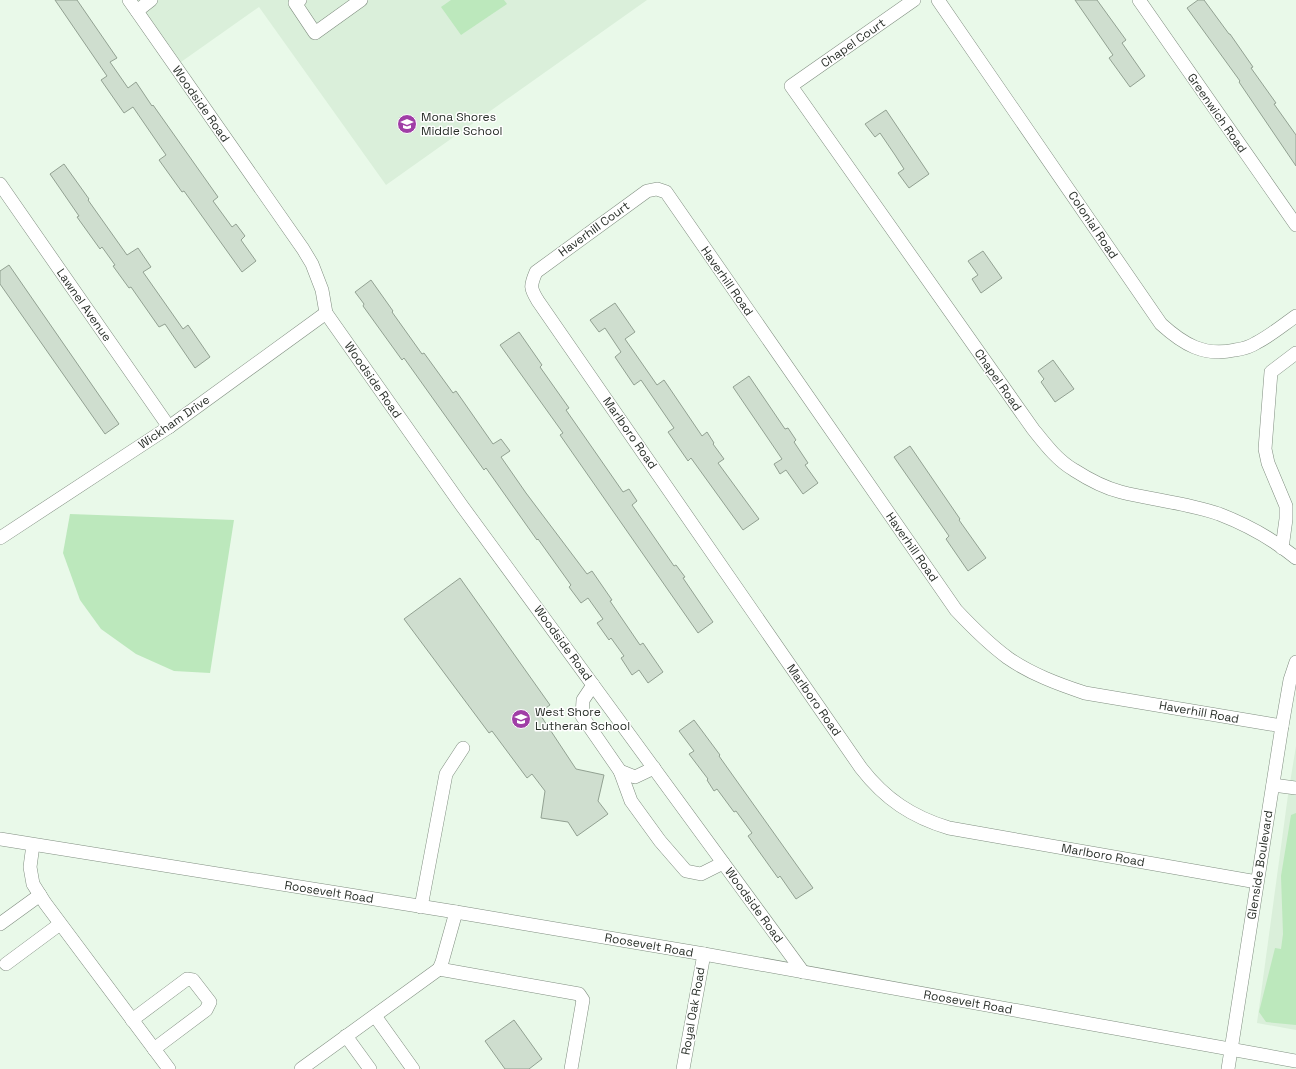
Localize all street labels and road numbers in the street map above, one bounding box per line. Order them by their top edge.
street label: Chapel Court [818,15,888,71]
street label: Woodside Road [169,63,233,145]
street label: Greenwich Road [1184,70,1250,156]
street label: Colonial Road [1065,188,1121,262]
street label: Haverhill Court [555,198,633,260]
street label: Haverhill Road [697,243,757,319]
street label: Lawnel Avenue [53,265,115,345]
street label: Woodside Road [341,339,405,421]
street label: Chapel Road [971,346,1025,414]
street label: Wickham Drive [135,392,213,452]
street label: Marlboro Road [599,394,661,472]
street label: Haverhill Road [882,509,942,585]
street label: Woodside Road [530,602,596,684]
street label: Marlboro Road [783,661,845,739]
street label: Haverhill Road [1158,697,1240,727]
street label: Glenside Boulevard [1243,809,1277,921]
street label: Marlboro Road [1060,840,1146,870]
street label: Woodside Road [721,864,787,946]
street label: Roosevelt Road [283,877,375,907]
street label: Roosevelt Road [603,929,695,961]
street label: Royal Oak Road [677,966,709,1056]
street label: Roosevelt Road [922,986,1014,1018]

